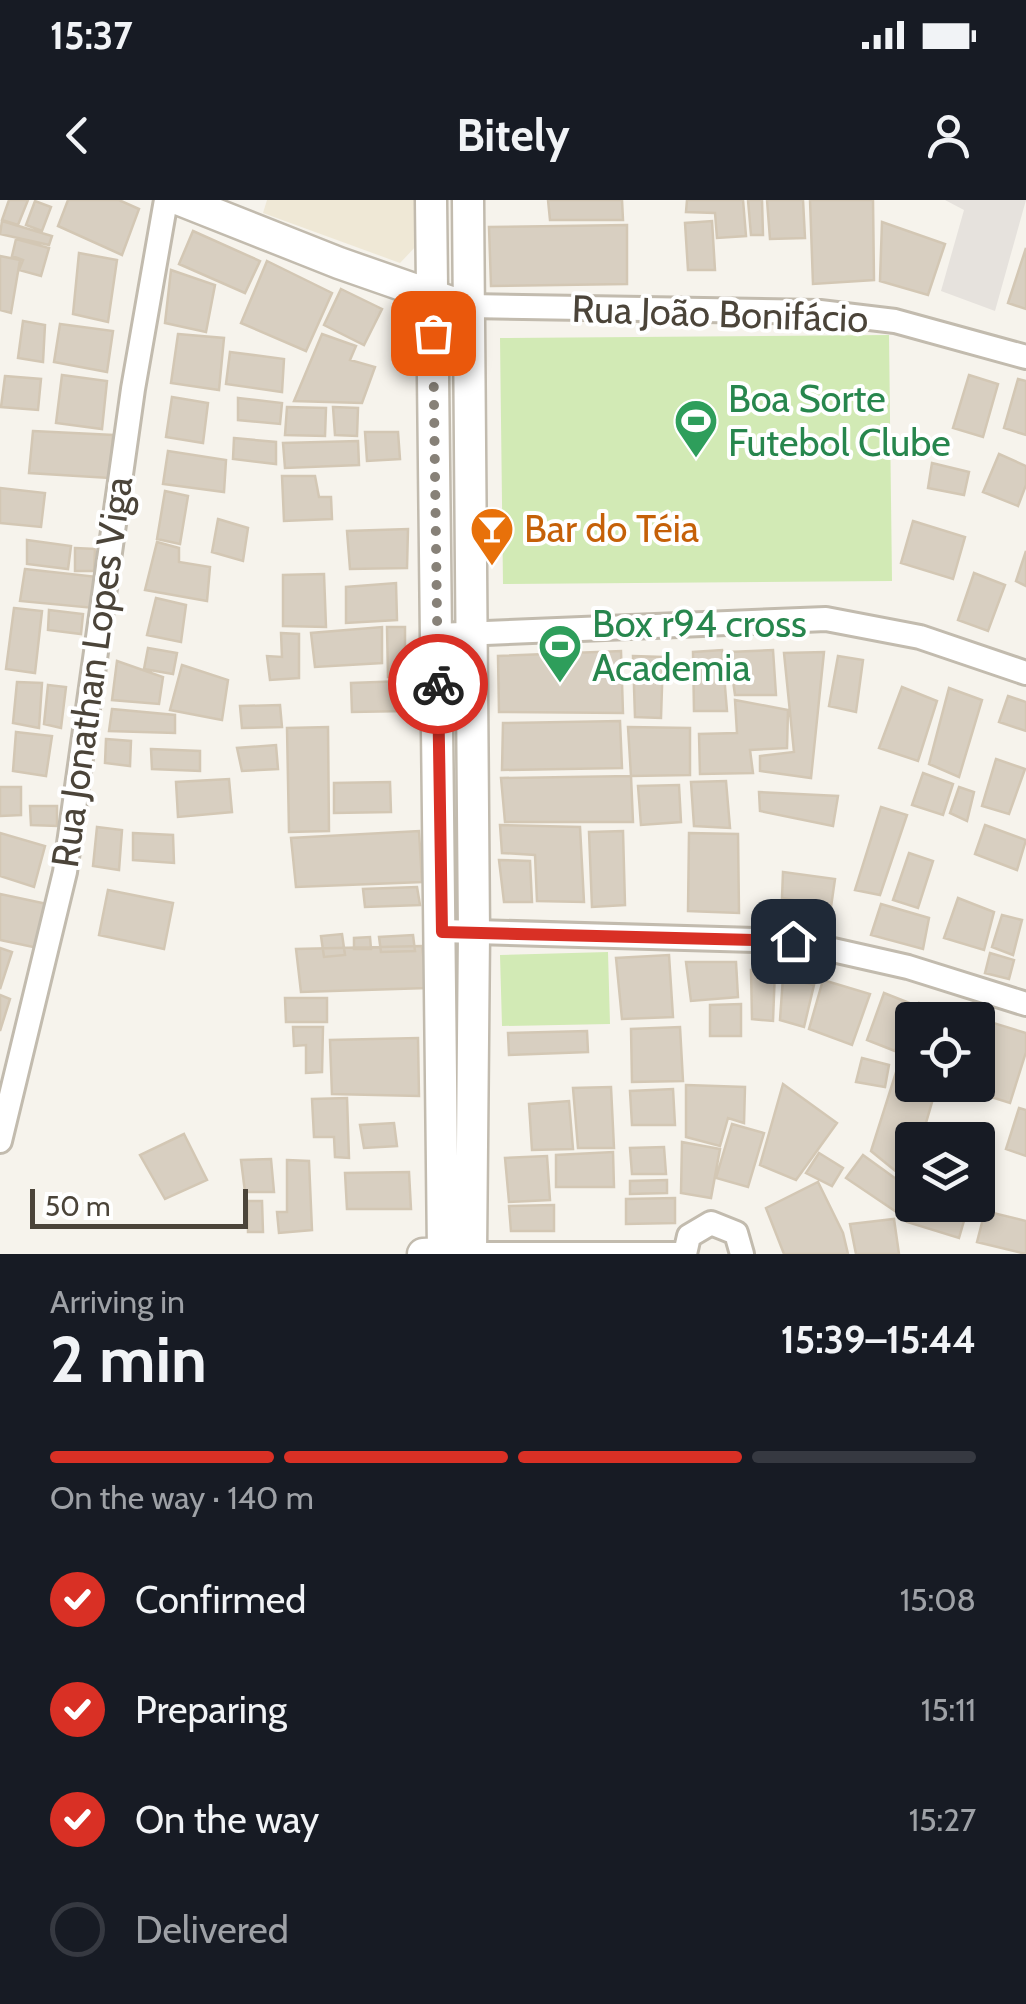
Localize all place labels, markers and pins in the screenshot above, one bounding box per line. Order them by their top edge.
pin [391,291,476,376]
place label: Boa Sorte Futebol Clube [728,375,951,466]
sports icon: Boa Sorte Futebol Clube [673,398,719,459]
place label: Bar do Téia [524,505,699,552]
bar icon: Bar do Téia [469,506,515,567]
place label: Box r94 cross Academia [592,600,807,691]
sports icon: Box r94 cross Academia [537,623,583,684]
pin [751,899,836,984]

